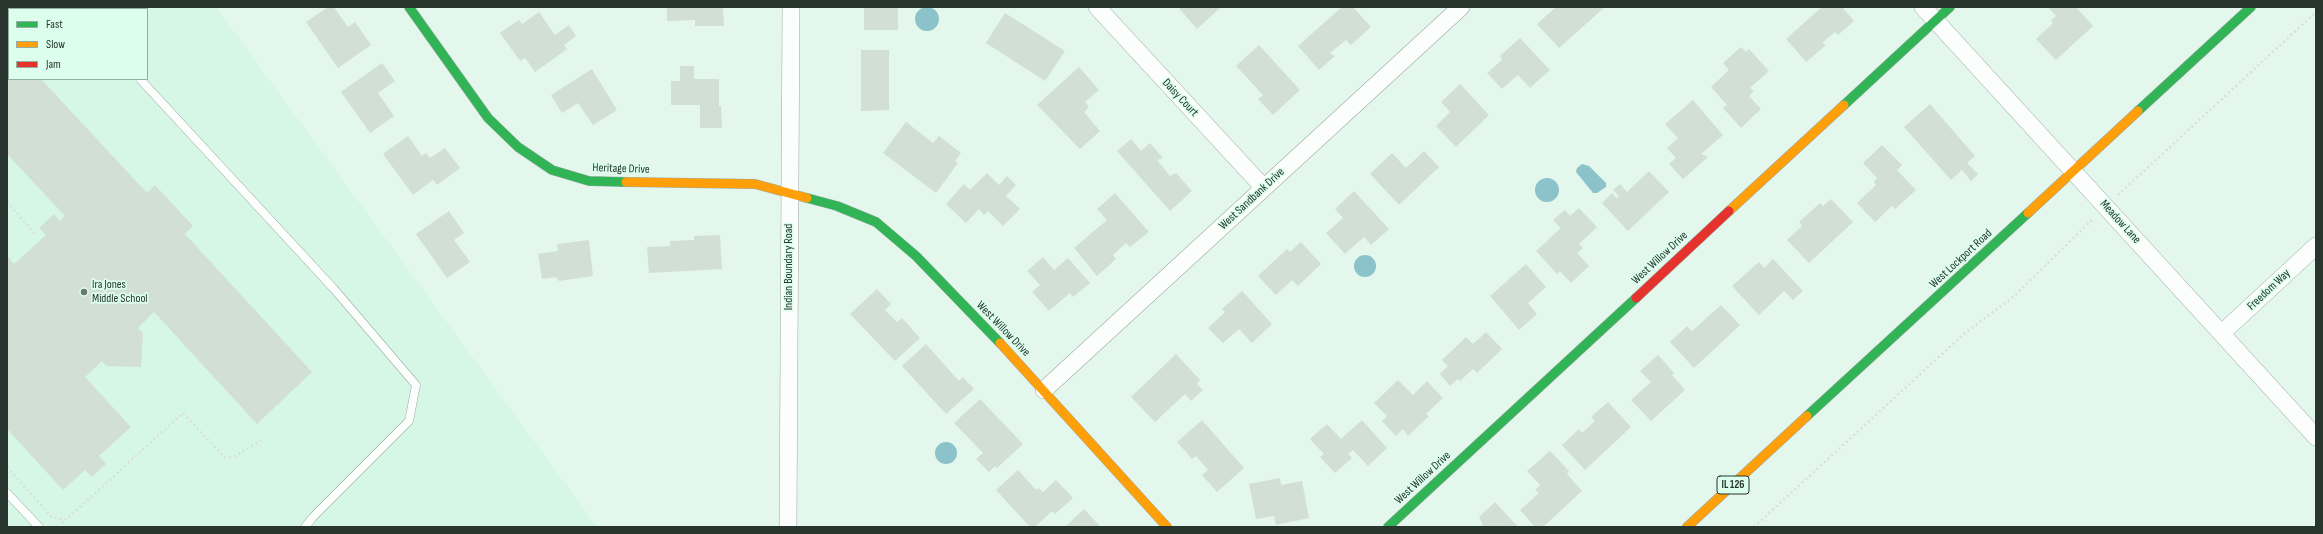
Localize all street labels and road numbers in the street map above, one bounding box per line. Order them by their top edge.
street label: Daisy Court [1159,76,1201,120]
street label: Heritage Drive [592,161,650,177]
street label: West Sandbank Drive [1216,165,1288,233]
street label: Meadow Lane [2097,197,2143,247]
street label: Indian Boundary Road [782,224,796,310]
street label: West Lockport Road [1927,226,1995,292]
street label: West Willow Drive [1629,228,1691,288]
street label: Freedom Way [2244,266,2294,314]
street label: West Willow Drive [973,298,1033,360]
street label: West Willow Drive [1392,448,1454,508]
road number: IL 126 [1717,476,1749,494]

